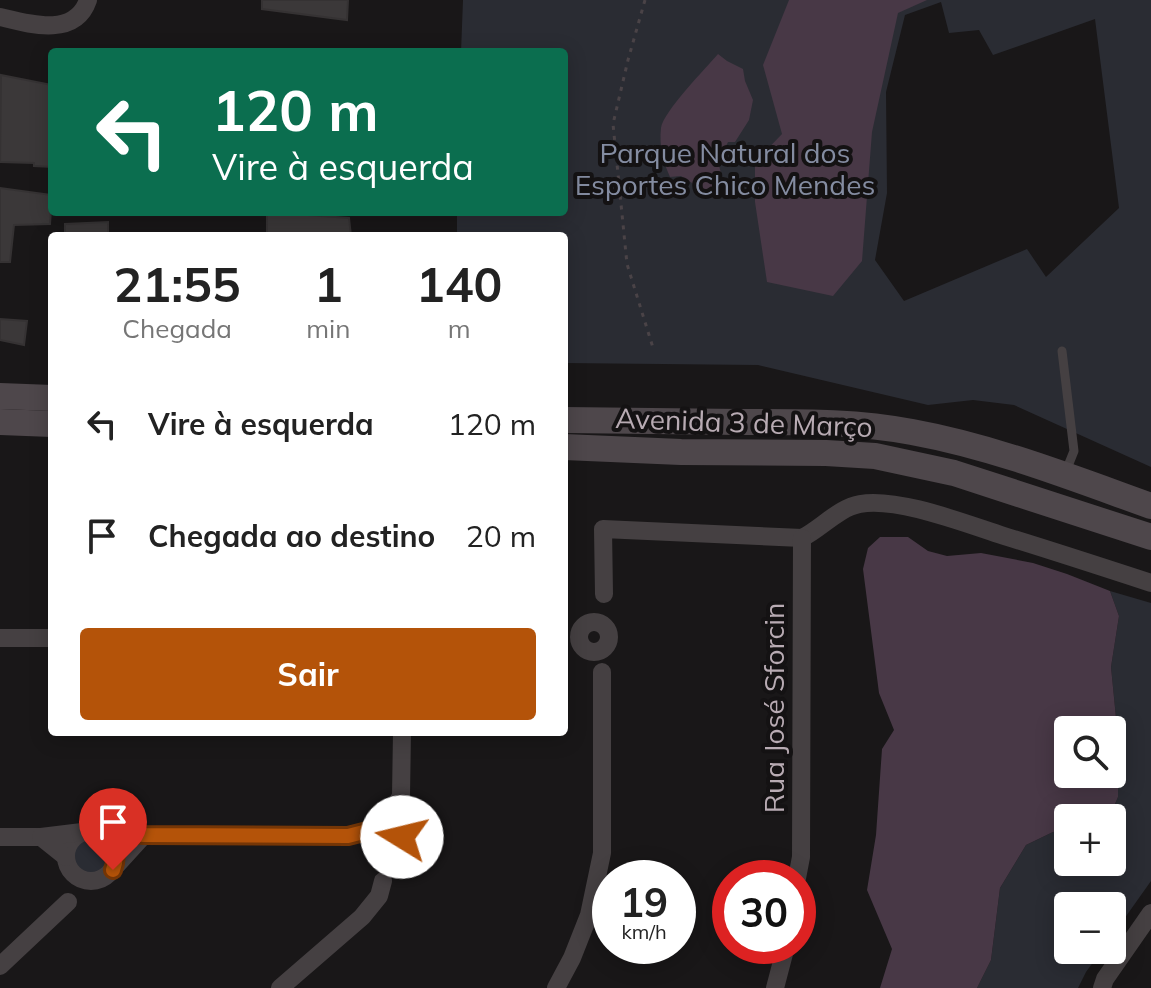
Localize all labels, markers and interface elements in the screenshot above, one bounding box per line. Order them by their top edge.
text: 120 m [212,75,379,145]
icon: left [80,80,184,184]
park label: Parque Natural dos Esportes Chico Mendes [575,135,875,202]
text: Vire à esquerda [212,144,474,189]
text: 21:55 [114,254,241,314]
text: 1 [314,254,343,314]
text: 140 [416,254,502,314]
text: Chegada [122,312,232,345]
text: min [306,312,350,345]
text: m [448,312,471,345]
street label: Avenida 3 de Março [615,400,873,444]
icon: left [80,402,124,446]
text: Vire à esquerda [148,405,374,443]
text: 120 m [448,405,536,443]
icon: arrive [80,514,124,558]
text: Chegada ao destino [148,517,435,555]
text: 20 m [466,517,536,555]
street label: Rua José Sforcin [756,603,791,813]
button: Sair [80,628,536,720]
map controls [1054,716,1126,964]
button: search [1054,716,1126,788]
pin [79,788,147,870]
position arrow [360,795,444,879]
icon: arrive [91,800,135,844]
button: + [1054,804,1126,876]
speed limit sign: 30 [712,860,816,964]
text: 19 [620,877,668,927]
button: − [1054,892,1126,964]
text: km/h [621,919,667,944]

